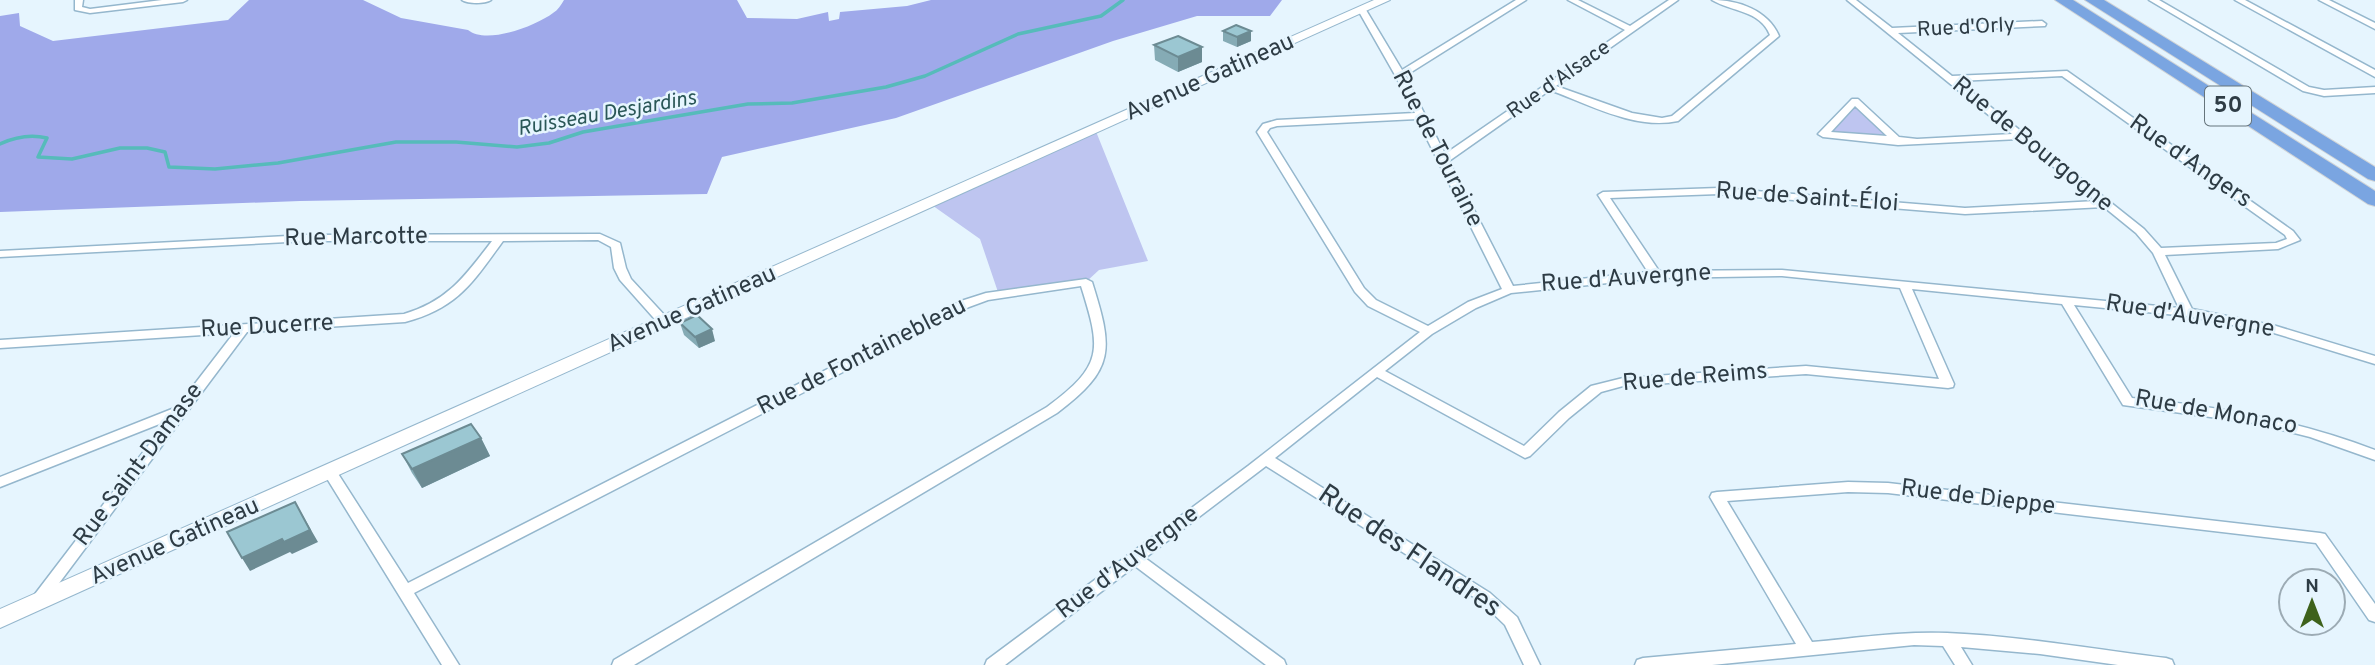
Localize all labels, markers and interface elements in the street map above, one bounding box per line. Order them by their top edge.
street label: Rue d'Orly [1916,12,2016,44]
street label: Avenue Gatineau [1121,27,1299,129]
street label: Rue d'Alsace [1502,34,1616,126]
street label: Rue de Touraine [1385,66,1489,232]
street label: Rue de Bourgogne [1945,71,2119,219]
water label: Ruisseau Desjardins [516,85,699,143]
road number: 50 [2205,86,2251,125]
street label: Rue d'Angers [2123,109,2257,215]
street label: Rue de Saint-Éloi [1715,175,1900,219]
street label: Rue Marcotte [284,222,428,254]
street label: Rue d'Auvergne [1540,258,1712,300]
street label: Avenue Gatineau [603,259,781,361]
street label: Rue d'Auvergne [2103,289,2277,345]
street label: Rue de Fontainebleau [752,291,972,423]
street label: Rue Ducerre [200,309,334,345]
street label: Rue de Reims [1621,357,1769,399]
street label: Rue Saint-Damase [68,377,210,553]
street label: Rue de Monaco [2132,384,2300,442]
street label: Rue de Dieppe [1899,474,2057,522]
street label: Rue des Flandres [1310,477,1508,627]
street label: Avenue Gatineau [86,491,264,593]
street label: Rue d'Auvergne [1051,500,1205,626]
north arrow [2277,567,2347,637]
text: N [2305,575,2319,599]

